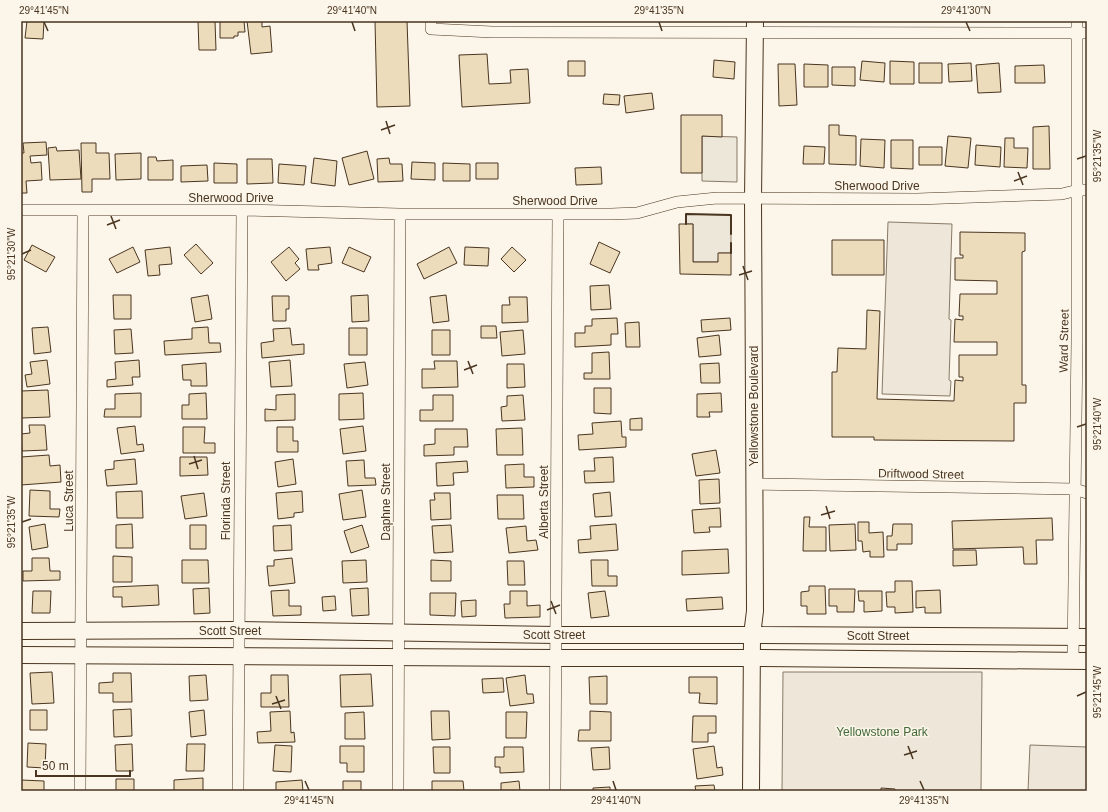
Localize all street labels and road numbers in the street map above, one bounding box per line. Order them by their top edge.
street label: Sherwood Drive [834,179,920,193]
street label: Sherwood Drive [188,191,274,205]
street label: Sherwood Drive [512,194,598,208]
street label: Ward Street [1056,308,1072,373]
street label: Yellowstone Boulevard [747,346,761,466]
street label: Florinda Street [219,461,233,540]
street label: Daphne Street [379,463,393,541]
street label: Alberta Street [537,465,551,539]
street label: Driftwood Street [878,466,965,482]
street label: Luca Street [62,470,76,532]
street label: Scott Street [199,624,262,638]
street label: Scott Street [523,628,586,642]
street label: Scott Street [847,629,910,643]

